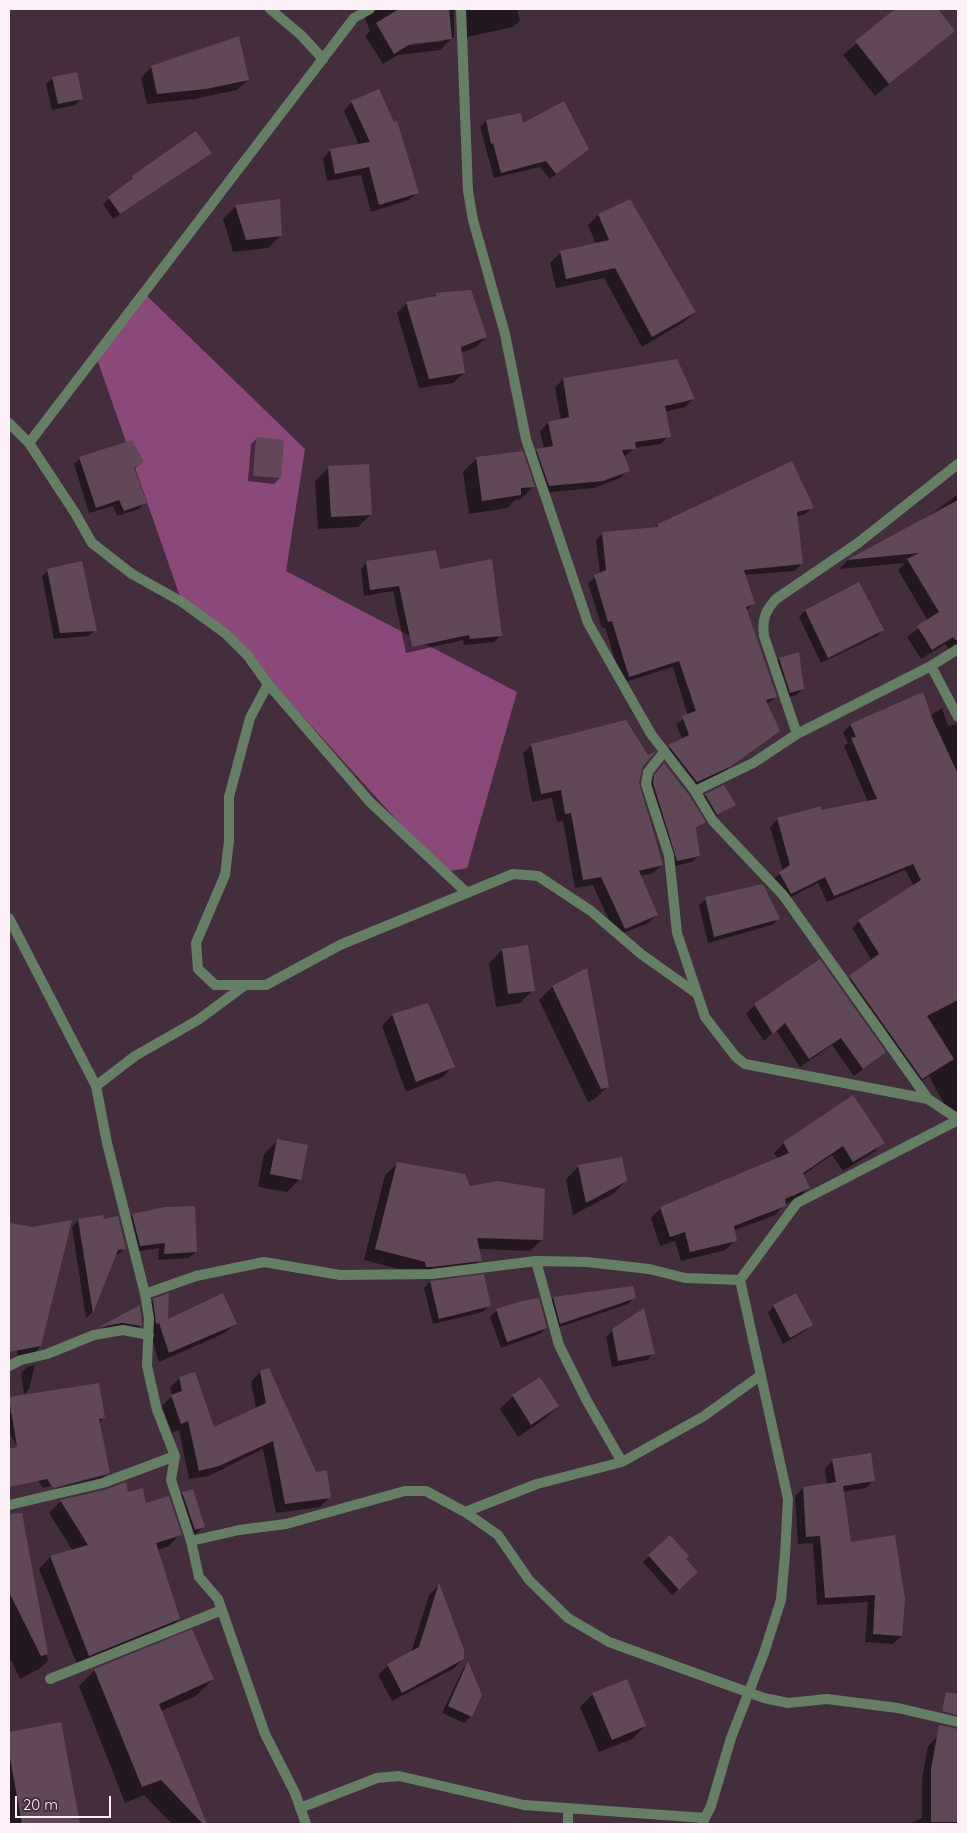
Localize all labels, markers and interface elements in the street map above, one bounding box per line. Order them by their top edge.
scale bar [18,1786,114,1818]
text: 20 m [23,1795,58,1814]

